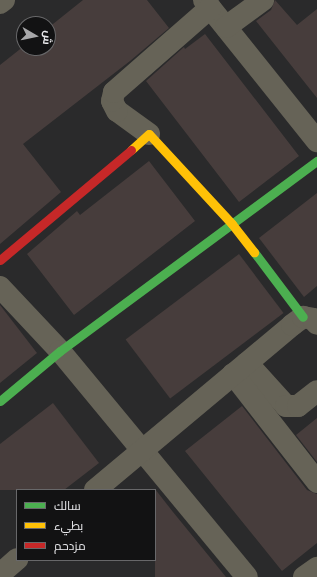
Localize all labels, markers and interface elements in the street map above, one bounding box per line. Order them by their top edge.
north arrow [16,16,56,56]
text: ش [40,30,55,46]
legend [16,489,156,561]
text: سالك [54,499,81,513]
text: بطيء [54,519,83,533]
text: مزدحم [54,539,86,553]

